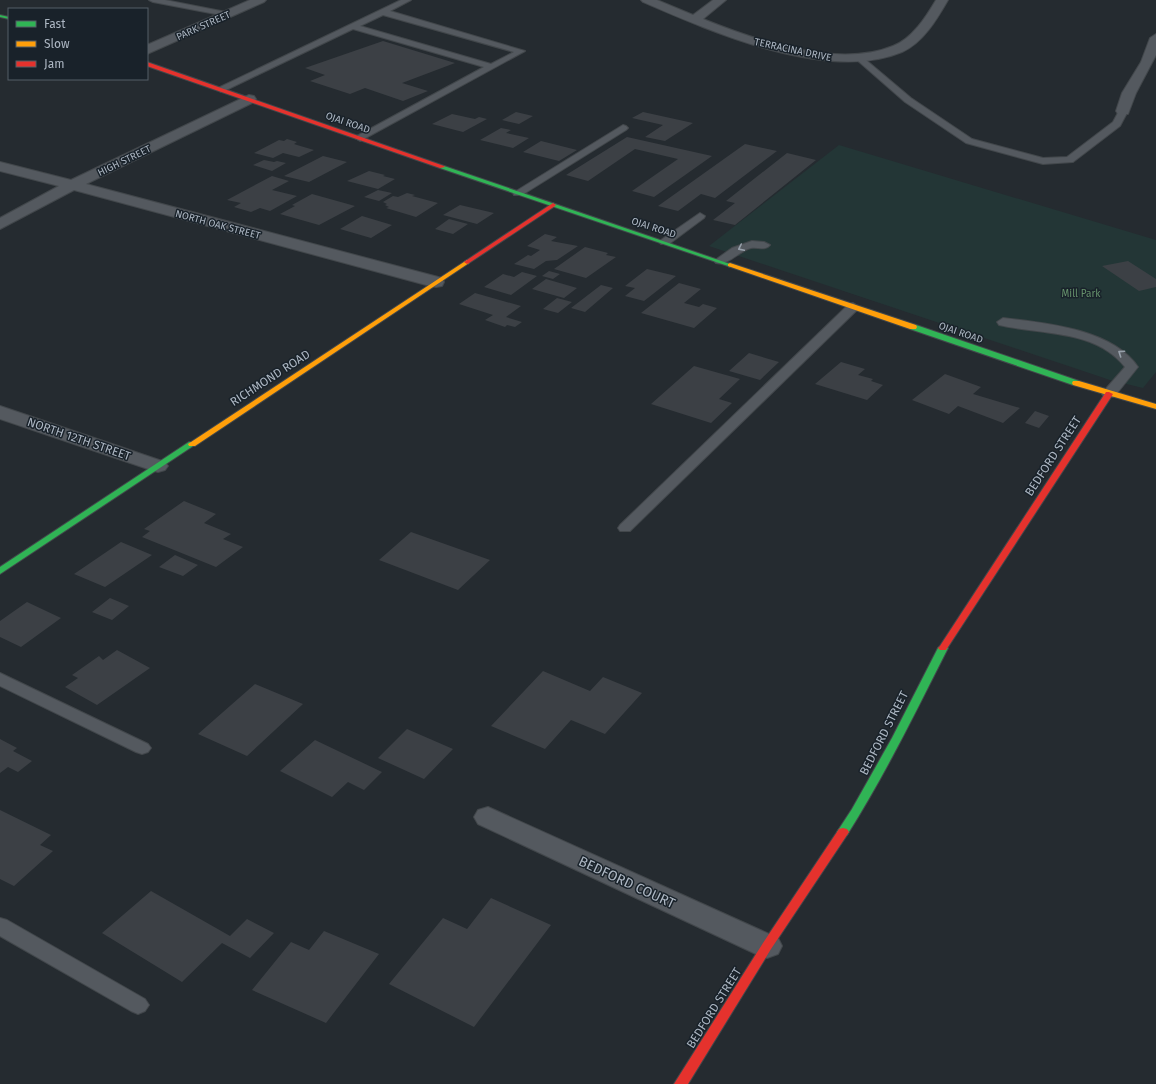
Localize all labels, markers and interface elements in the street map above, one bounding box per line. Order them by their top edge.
legend [8,8,148,80]
street label: PARK STREET [175,8,233,43]
text: Fast [44,17,66,31]
street label: TERRACINA DRIVE [753,36,832,64]
text: Slow [44,37,70,51]
text: Jam [44,57,64,71]
street label: OJAI ROAD [324,110,371,136]
street label: HIGH STREET [96,142,154,179]
street label: NORTH OAK STREET [174,208,262,242]
street label: OJAI ROAD [630,215,678,241]
one-way arrow [738,244,745,251]
park label: Mill Park [1062,288,1101,300]
street label: OJAI ROAD [937,320,984,346]
street label: RICHMOND ROAD [228,347,313,409]
one-way arrow [1119,351,1126,358]
street label: BEDFORD STREET [1022,413,1084,499]
street label: NORTH 12TH STREET [26,415,133,464]
street label: BEDFORD STREET [857,688,912,777]
street label: BEDFORD COURT [576,853,678,913]
street label: BEDFORD STREET [684,964,745,1051]

